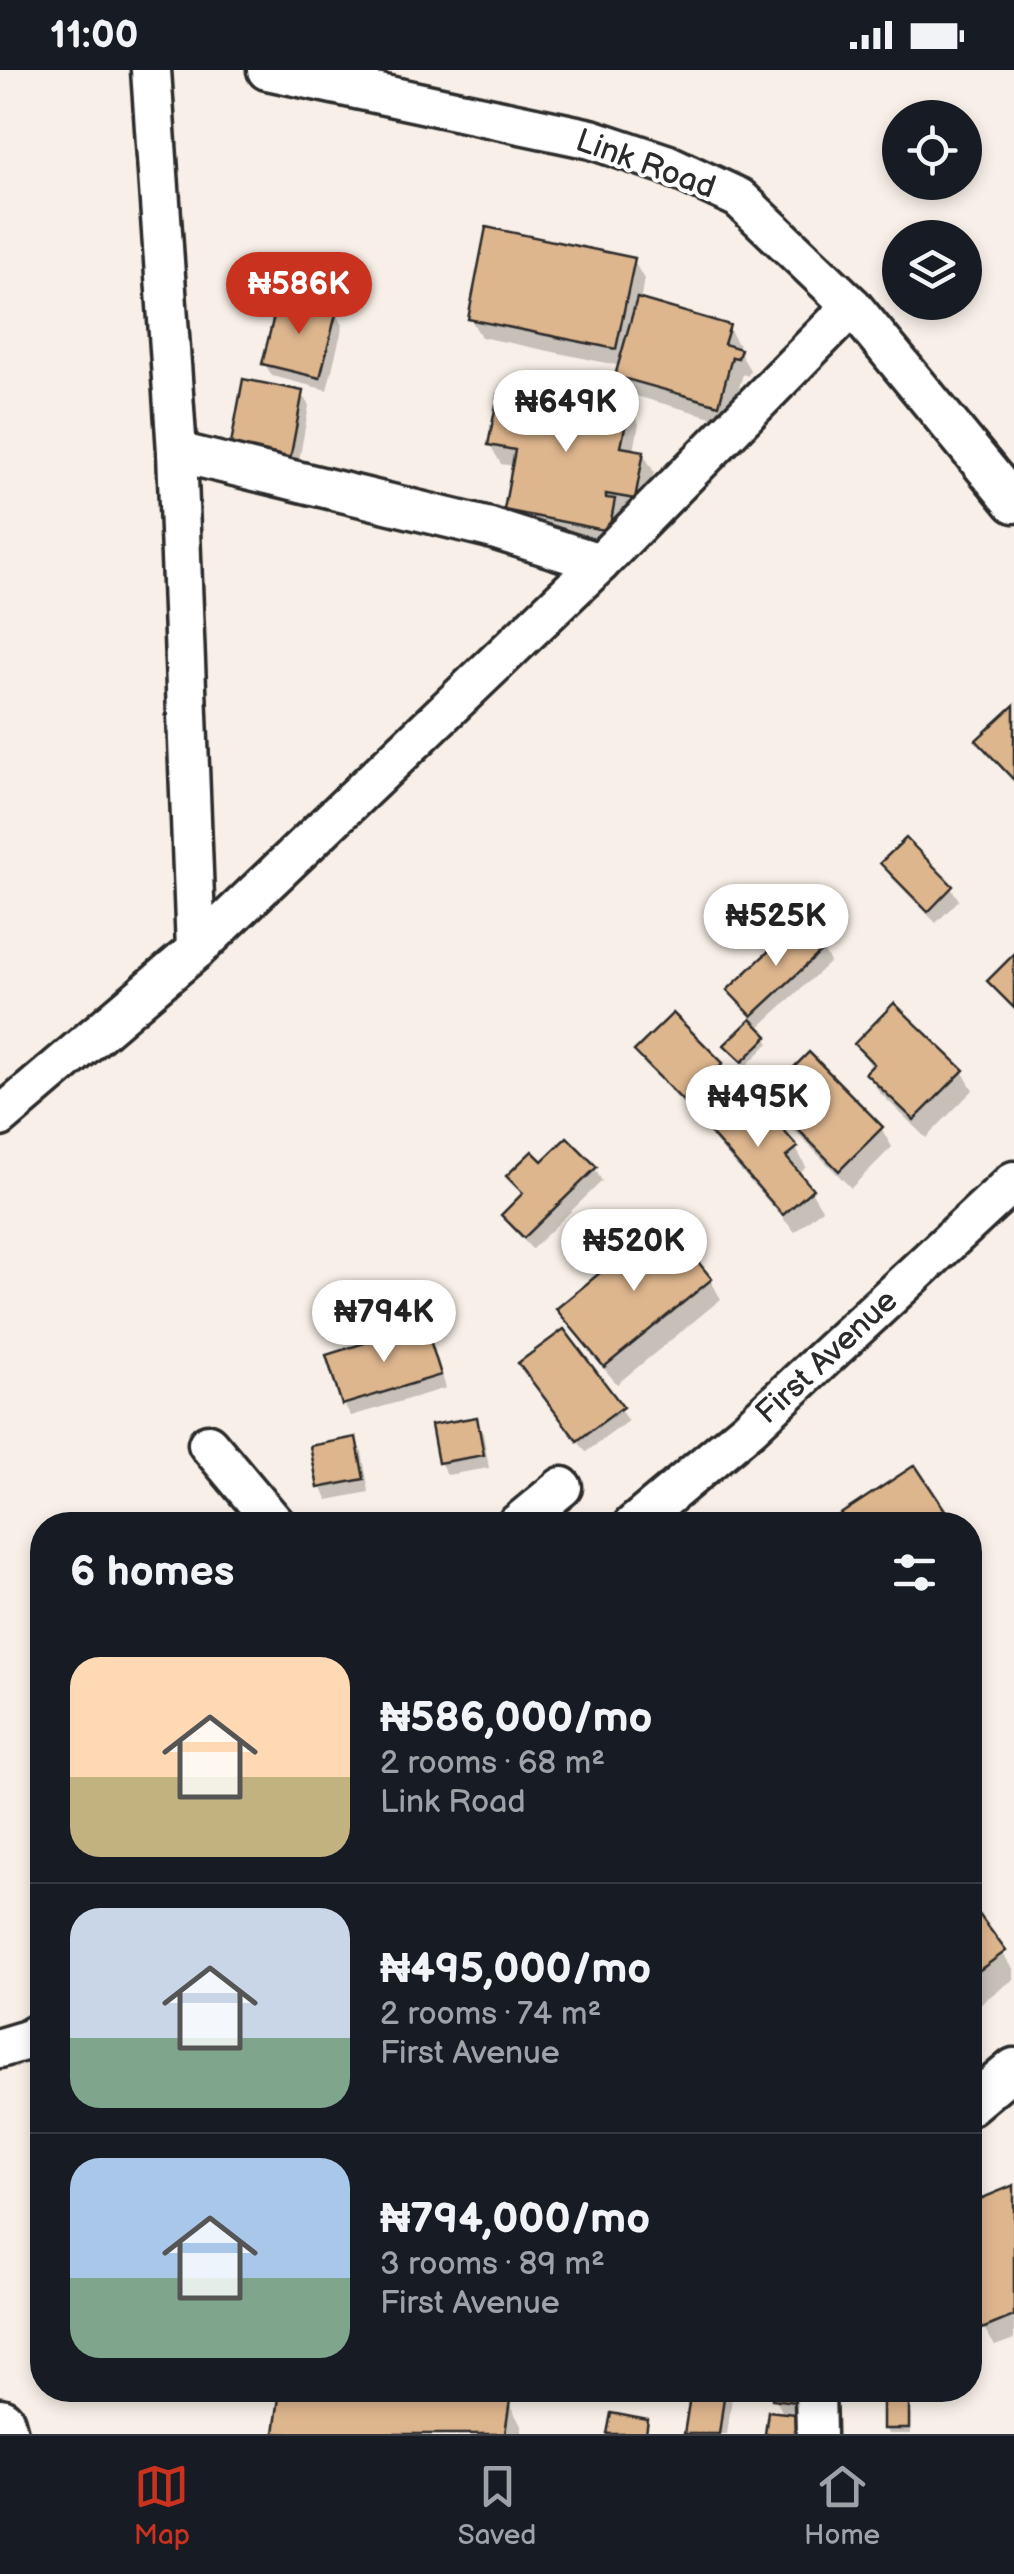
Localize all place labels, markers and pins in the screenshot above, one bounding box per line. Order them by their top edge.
pin: ₦586K [229,252,369,337]
pin: ₦649K [496,370,636,455]
pin: ₦525K [706,884,846,969]
pin: ₦495K [688,1065,828,1150]
pin: ₦520K [564,1209,704,1294]
pin: ₦794K [314,1280,454,1365]

